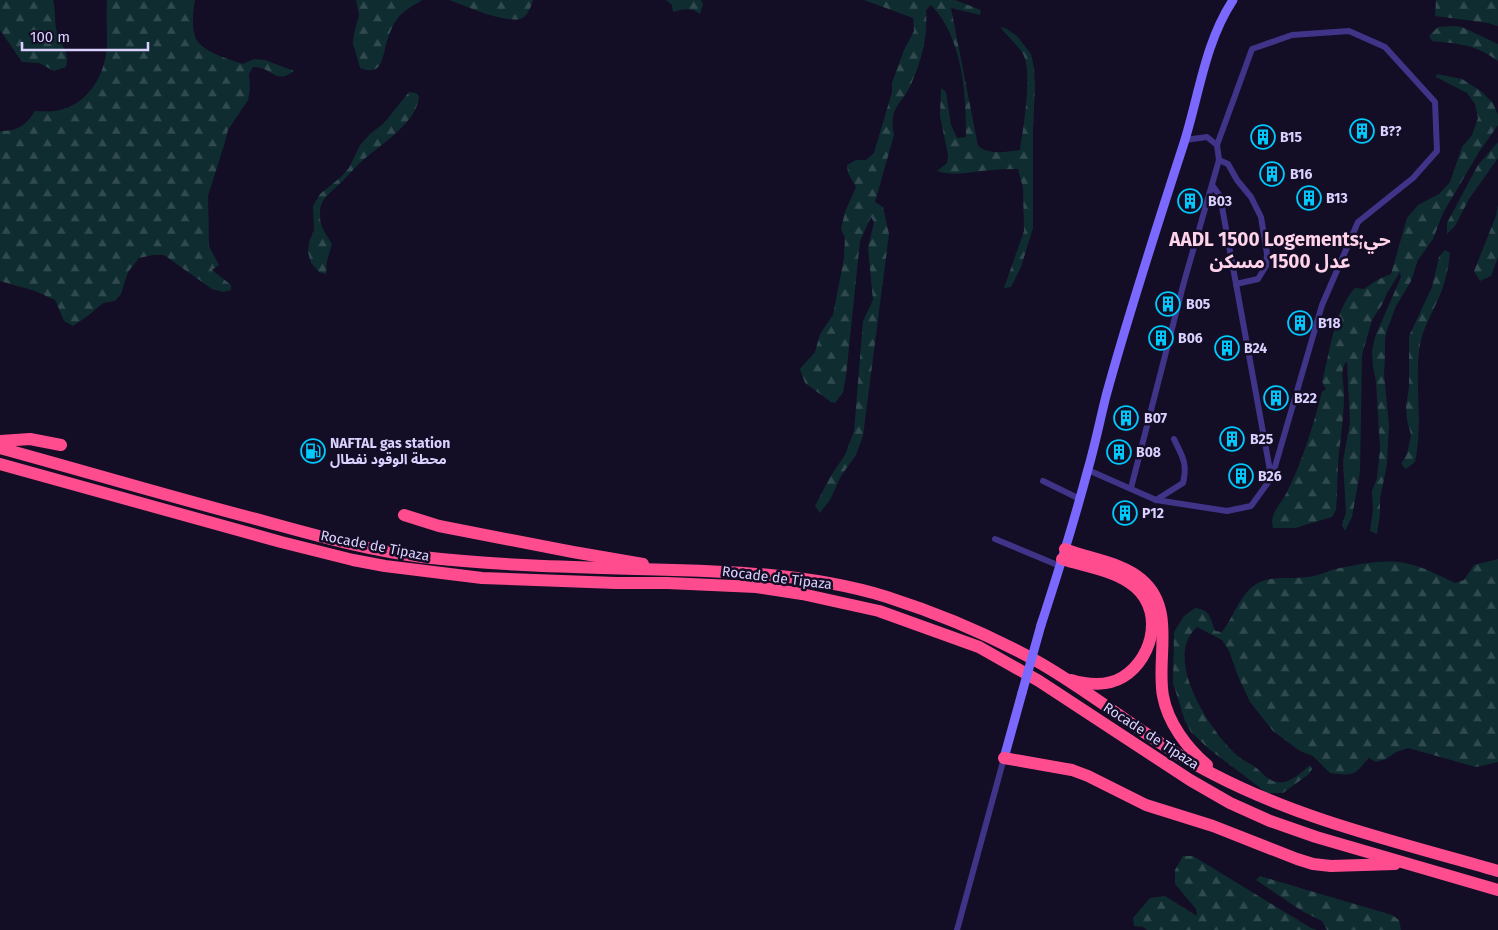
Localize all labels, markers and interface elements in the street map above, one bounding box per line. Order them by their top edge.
scale bar [22,20,149,52]
text: 100 m [30,28,70,46]
building icon: B?? [1349,118,1375,144]
place label: B?? [1380,123,1402,140]
building icon: B15 [1250,124,1276,150]
place label: B15 [1280,129,1303,146]
building icon: B16 [1259,161,1285,187]
place label: B16 [1290,166,1313,183]
building icon: B13 [1296,185,1322,211]
building icon: B03 [1177,188,1203,214]
place label: B13 [1326,190,1348,207]
place label: B03 [1208,193,1232,210]
district label: AADL 1500 Logements;حي عدل 1500 مسكن [1168,228,1391,273]
building icon: B05 [1155,291,1181,317]
place label: B05 [1186,296,1211,313]
building icon: B18 [1287,310,1313,336]
place label: B18 [1318,315,1341,332]
building icon: B06 [1148,325,1174,351]
place label: B06 [1178,330,1203,347]
building icon: B24 [1214,335,1240,361]
place label: B24 [1244,340,1267,357]
building icon: B22 [1263,385,1289,411]
place label: B22 [1294,390,1317,407]
building icon: B07 [1113,405,1139,431]
place label: B07 [1144,410,1168,427]
building icon: B25 [1219,426,1245,452]
place label: B25 [1250,431,1274,448]
place label: NAFTAL gas station محطة الوقود نفطال [330,435,450,468]
fuel station icon: NAFTAL gas station محطة الوقود نفطال [300,438,326,464]
building icon: B08 [1106,439,1132,465]
place label: B08 [1136,444,1161,461]
building icon: B26 [1228,463,1254,489]
place label: B26 [1258,468,1282,485]
building icon: P12 [1112,500,1138,526]
place label: P12 [1142,505,1164,522]
street label: Rocade de Tipaza [319,527,431,565]
street label: Rocade de Tipaza [721,563,833,593]
street label: Rocade de Tipaza [1100,699,1202,773]

